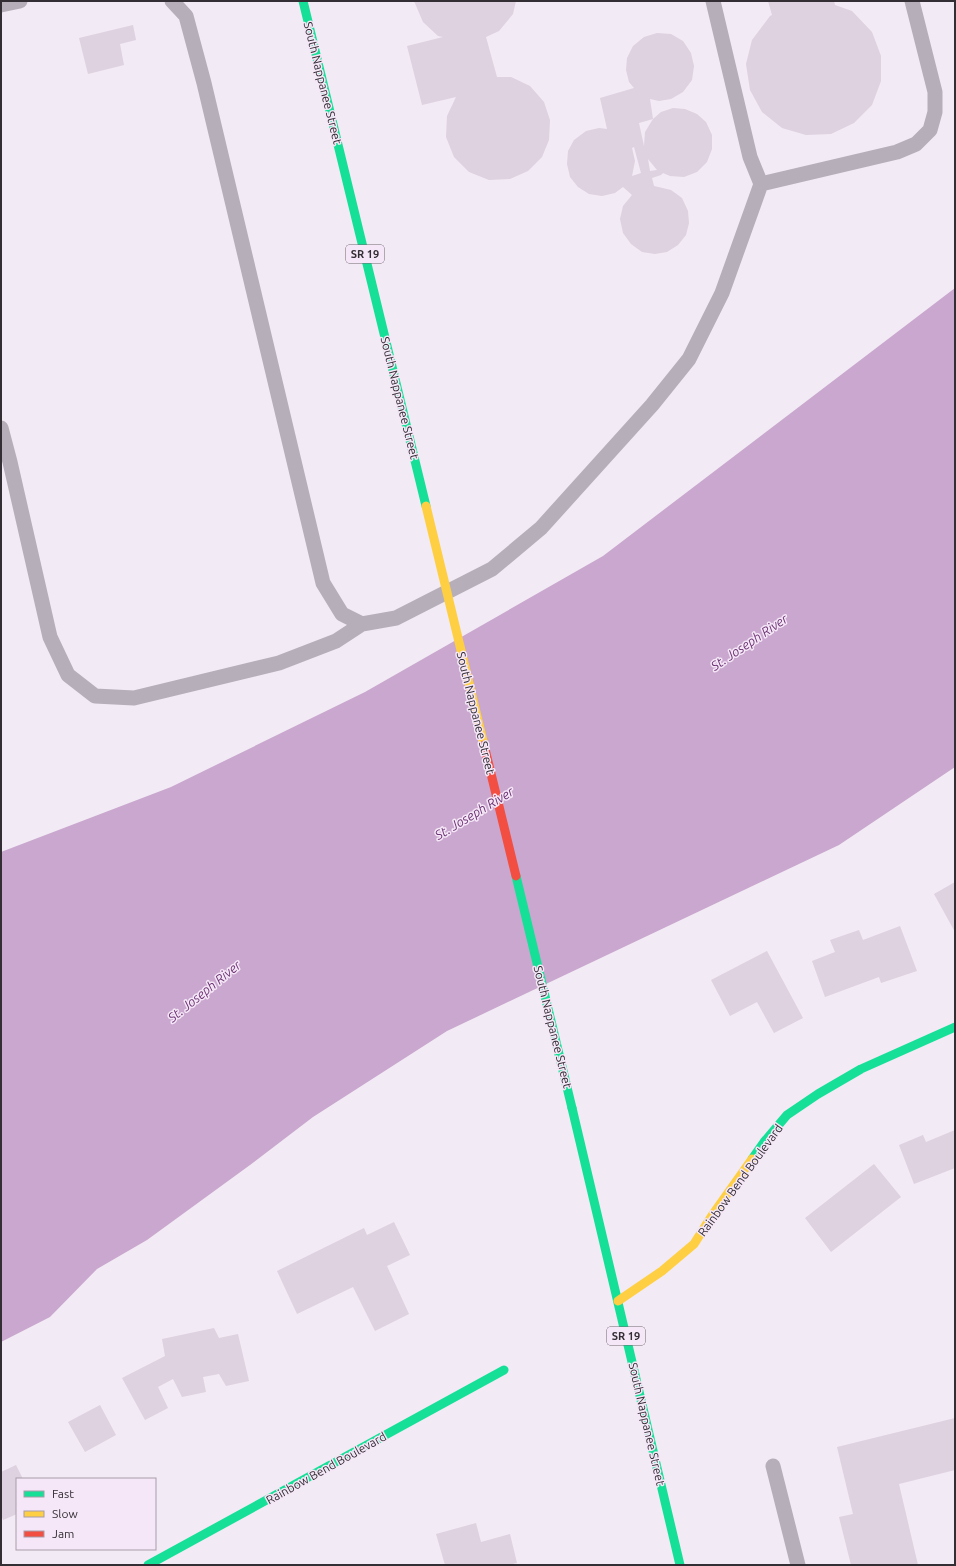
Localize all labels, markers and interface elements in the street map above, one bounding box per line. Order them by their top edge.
street label: South Nappanee Street [301,20,345,146]
road number: SR 19 [346,245,384,263]
street label: South Nappanee Street [378,335,422,461]
water label: St. Joseph River [707,611,791,673]
street label: South Nappanee Street [454,650,498,776]
water label: St. Joseph River [431,783,517,843]
water label: St. Joseph River [164,957,244,1025]
street label: South Nappanee Street [531,964,575,1090]
street label: Rainbow Bend Boulevard [695,1122,785,1238]
road number: SR 19 [607,1327,645,1345]
street label: South Nappanee Street [627,1361,668,1487]
street label: Rainbow Bend Boulevard [264,1430,388,1506]
legend [16,1478,156,1550]
text: Fast [52,1487,74,1500]
text: Slow [52,1507,78,1520]
text: Jam [52,1527,74,1540]

